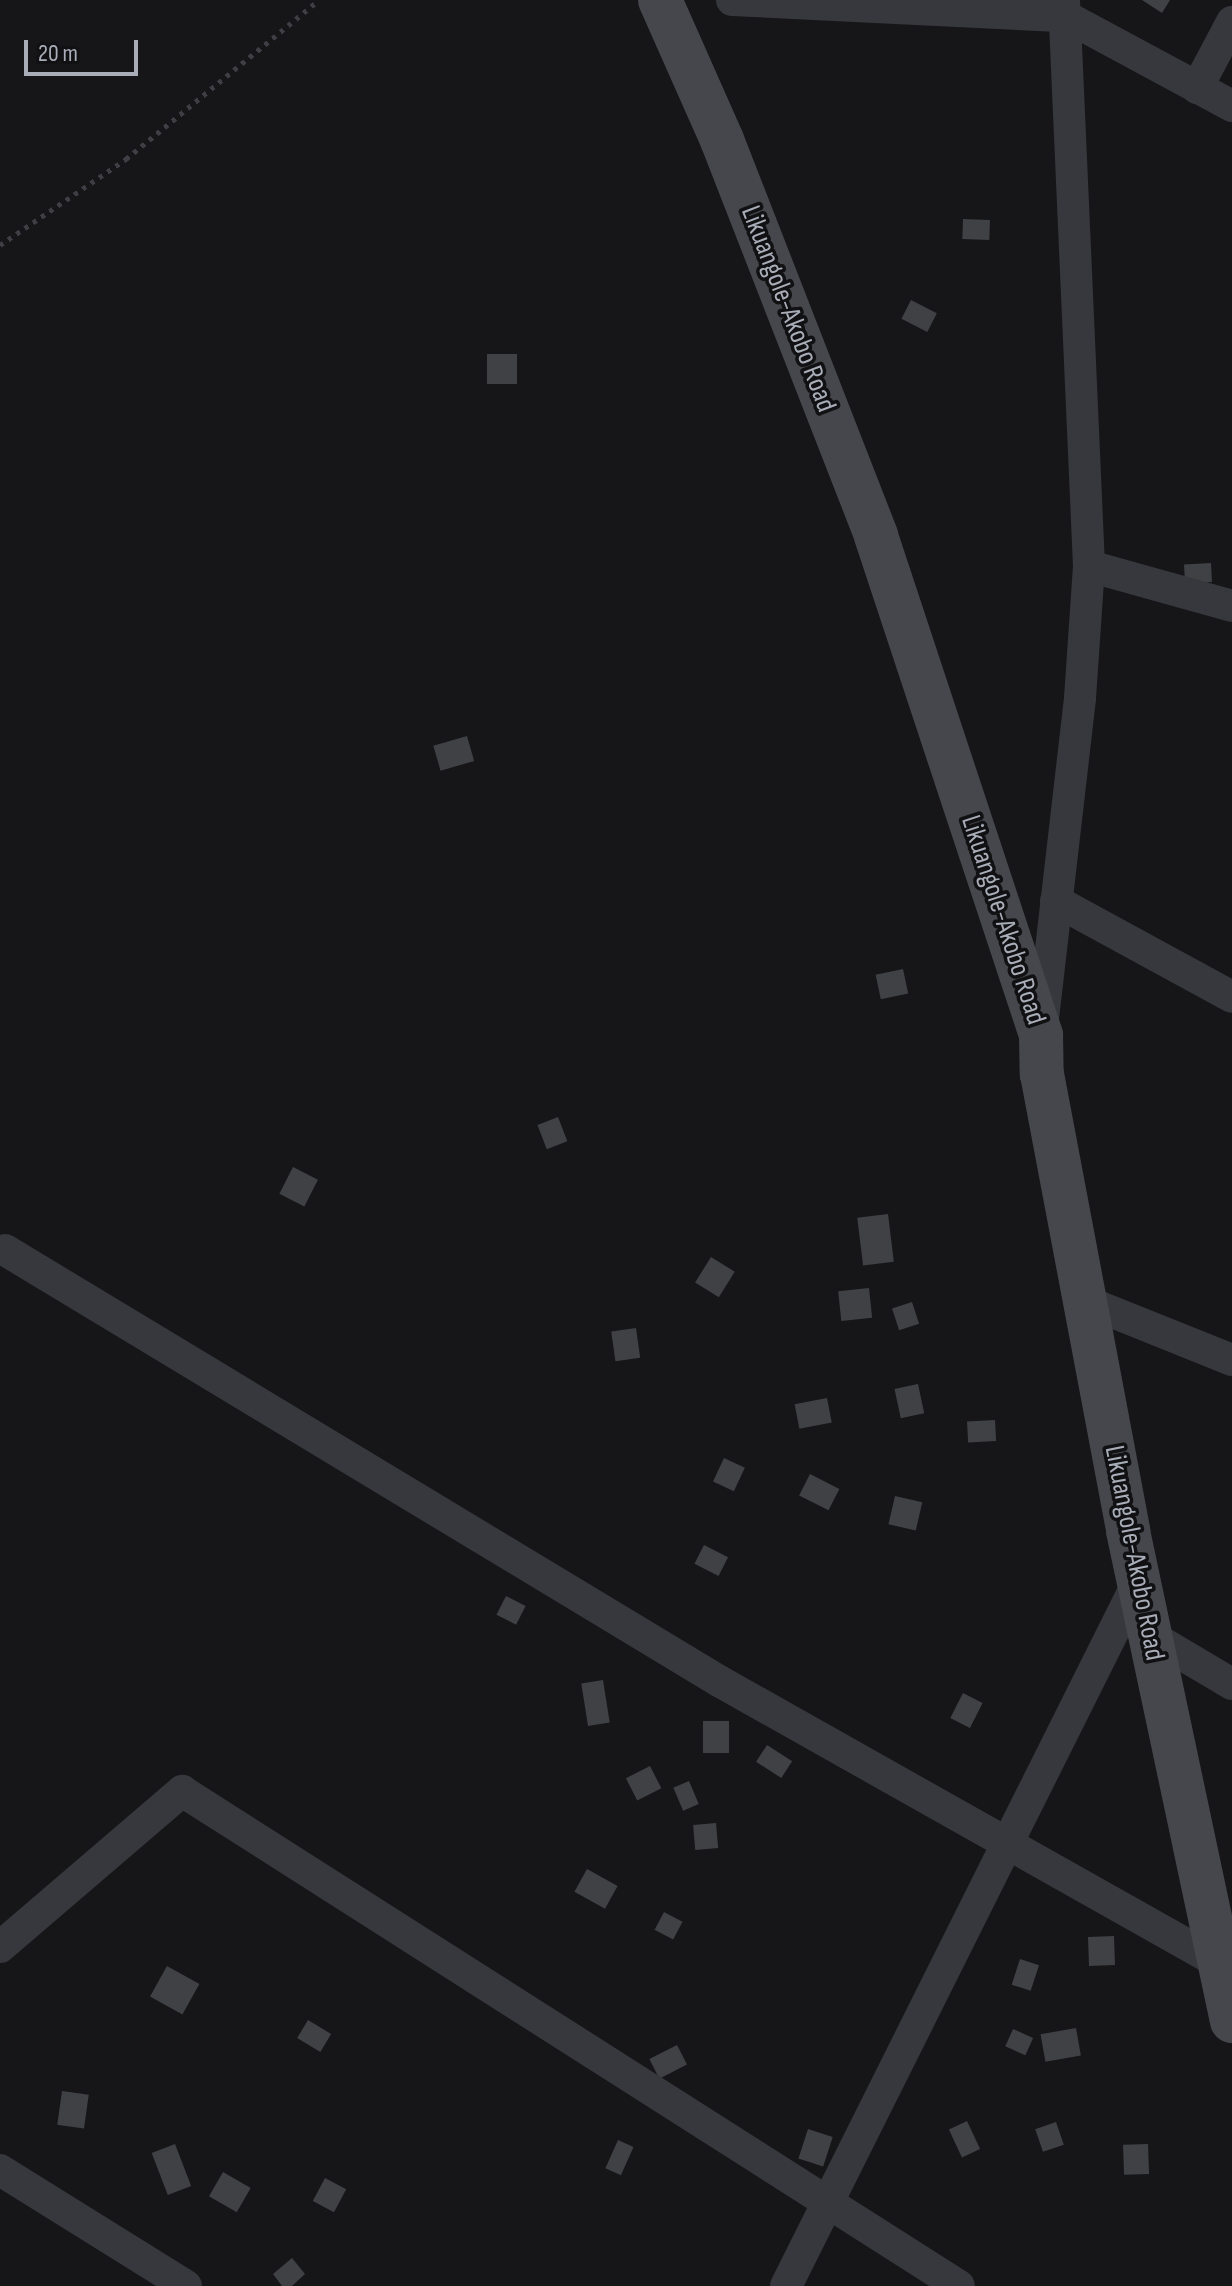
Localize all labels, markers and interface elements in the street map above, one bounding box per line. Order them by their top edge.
scale bar [28,24,142,74]
text: 20 m [38,39,78,68]
street label: Likuangole-Akobo Road [733,201,843,417]
street label: Likuangole-Akobo Road [953,811,1053,1029]
street label: Likuangole-Akobo Road [1097,1443,1171,1663]

